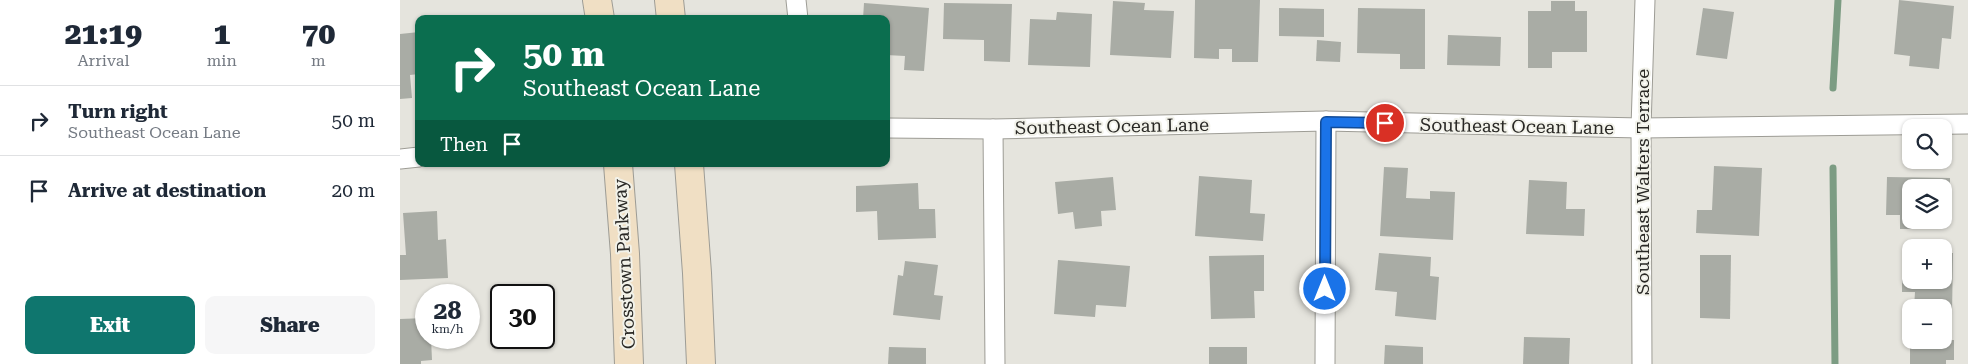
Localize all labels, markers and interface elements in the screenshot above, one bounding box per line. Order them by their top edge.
text: 21:19 [65,16,142,51]
text: 1 [213,16,230,51]
text: 70 [302,16,335,51]
text: 50 m [523,34,605,75]
icon: right [440,35,505,100]
text: Arrival [77,51,129,70]
text: min [207,51,237,70]
text: m [311,51,326,70]
street label: Southeast Walters Terrace [1632,69,1653,295]
text: Southeast Ocean Lane [523,76,760,101]
text: Turn right [68,100,168,123]
pin [1364,102,1406,144]
icon: right [25,107,53,135]
text: 50 m [332,109,375,132]
icon: arrive [1371,109,1399,137]
street label: Southeast Ocean Lane [1015,114,1209,138]
street label: Southeast Ocean Lane [1420,114,1614,138]
map controls [1902,119,1952,349]
button: search [1902,119,1952,169]
text: Southeast Ocean Lane [68,123,241,142]
icon: arrive [498,130,526,158]
text: Then [440,133,488,156]
icon: arrive [25,177,53,205]
street label: Crosstown Parkway [609,178,639,350]
text: Arrive at destination [68,179,266,202]
text: 20 m [332,179,375,202]
button: layers [1902,179,1952,229]
button: + [1902,239,1952,289]
position arrow [1298,262,1350,314]
speed limit sign: 30 [490,284,555,349]
button: Exit [25,296,195,354]
button: Share [205,296,375,354]
text: 28 [433,296,462,325]
button: − [1902,299,1952,349]
text: km/h [431,322,464,336]

